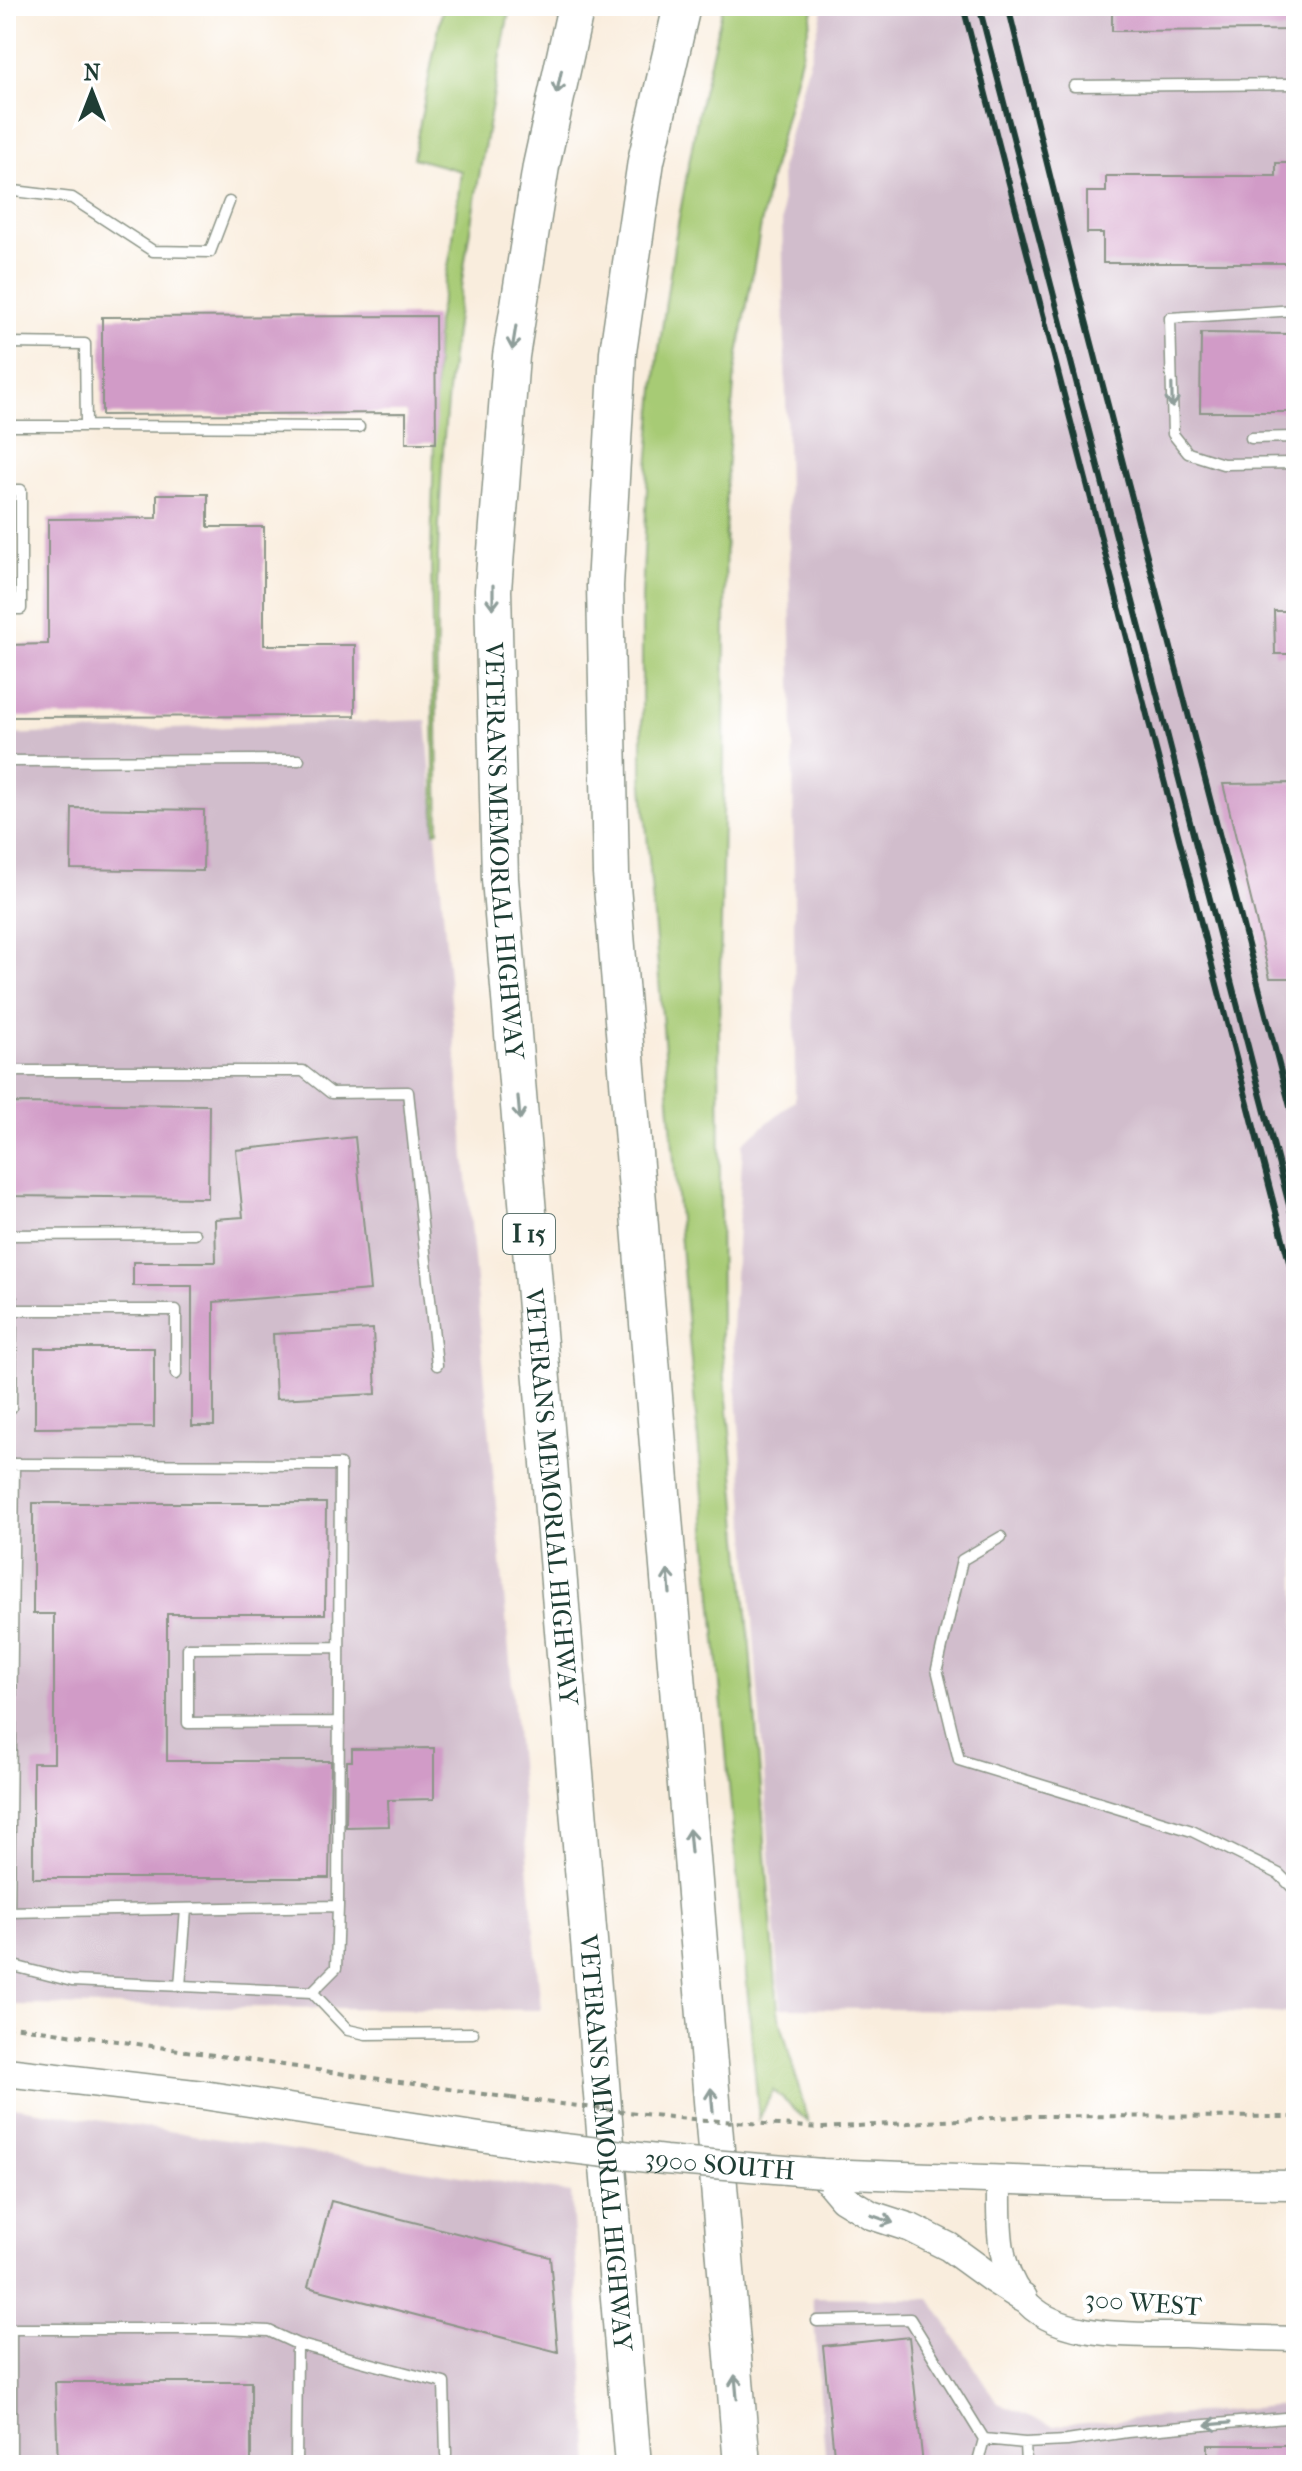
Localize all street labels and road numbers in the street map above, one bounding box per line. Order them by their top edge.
street label: VETERANS MEMORIAL HIGHWAY [479,641,531,1062]
road number: I 15 [503,1214,555,1254]
street label: VETERANS MEMORIAL HIGHWAY [519,1286,585,1708]
street label: VETERANS MEMORIAL HIGHWAY [573,1932,639,2354]
street label: 3900 SOUTH [643,2142,796,2186]
street label: 300 WEST [1083,2283,1203,2323]

